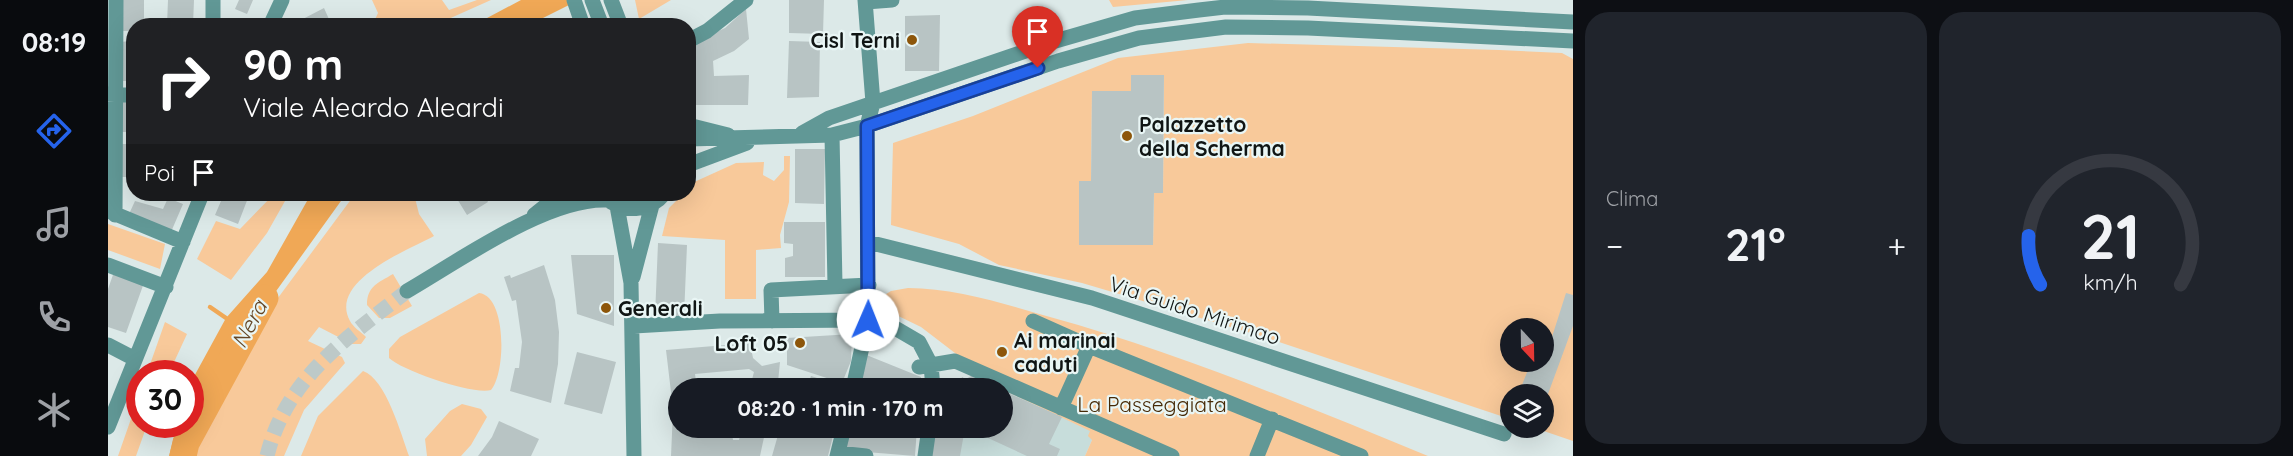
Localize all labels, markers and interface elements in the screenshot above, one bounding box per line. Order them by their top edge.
pin [1012,6,1063,68]
icon: arrive [1021,15,1054,48]
text: 08:19 [22,25,86,59]
place label: Cisl Terni [811,27,900,53]
marker: Cisl Terni [905,33,919,47]
text: 90 m [243,38,343,91]
icon: right [144,42,222,120]
text: Viale Aleardo Aleardi [243,90,504,124]
icon: directions [33,110,75,152]
place label: Palazzetto della Scherma [1139,111,1285,161]
marker: Palazzetto della Scherma [1120,129,1134,143]
icon: arrive [187,156,220,189]
text: Poi [144,159,175,187]
text: Clima [1606,186,1658,211]
text: 21 [2080,197,2140,275]
icon: music [33,203,75,245]
text: 21° [1725,216,1786,272]
text: − [1606,225,1623,266]
text: + [1887,225,1906,266]
text: km/h [2083,269,2137,295]
street label: Via Guido Mirimao [1106,270,1284,350]
position arrow [836,288,900,352]
water label: Nera [225,294,274,353]
place label: Generali [618,295,703,321]
icon: phone [33,296,75,338]
marker: Generali [599,301,613,315]
north arrow [1500,318,1554,372]
map controls [1500,318,1554,438]
place label: Ai marinai caduti [1014,327,1116,377]
place label: Loft 05 [714,330,788,356]
marker: Loft 05 [793,336,807,350]
marker: Ai marinai caduti [995,345,1009,359]
speed limit sign: 30 [126,360,204,438]
button: layers [1500,384,1554,438]
icon: climate [33,389,75,431]
park label: La Passeggiata [1077,391,1227,417]
text: 08:20 · 1 min · 170 m [738,394,943,422]

